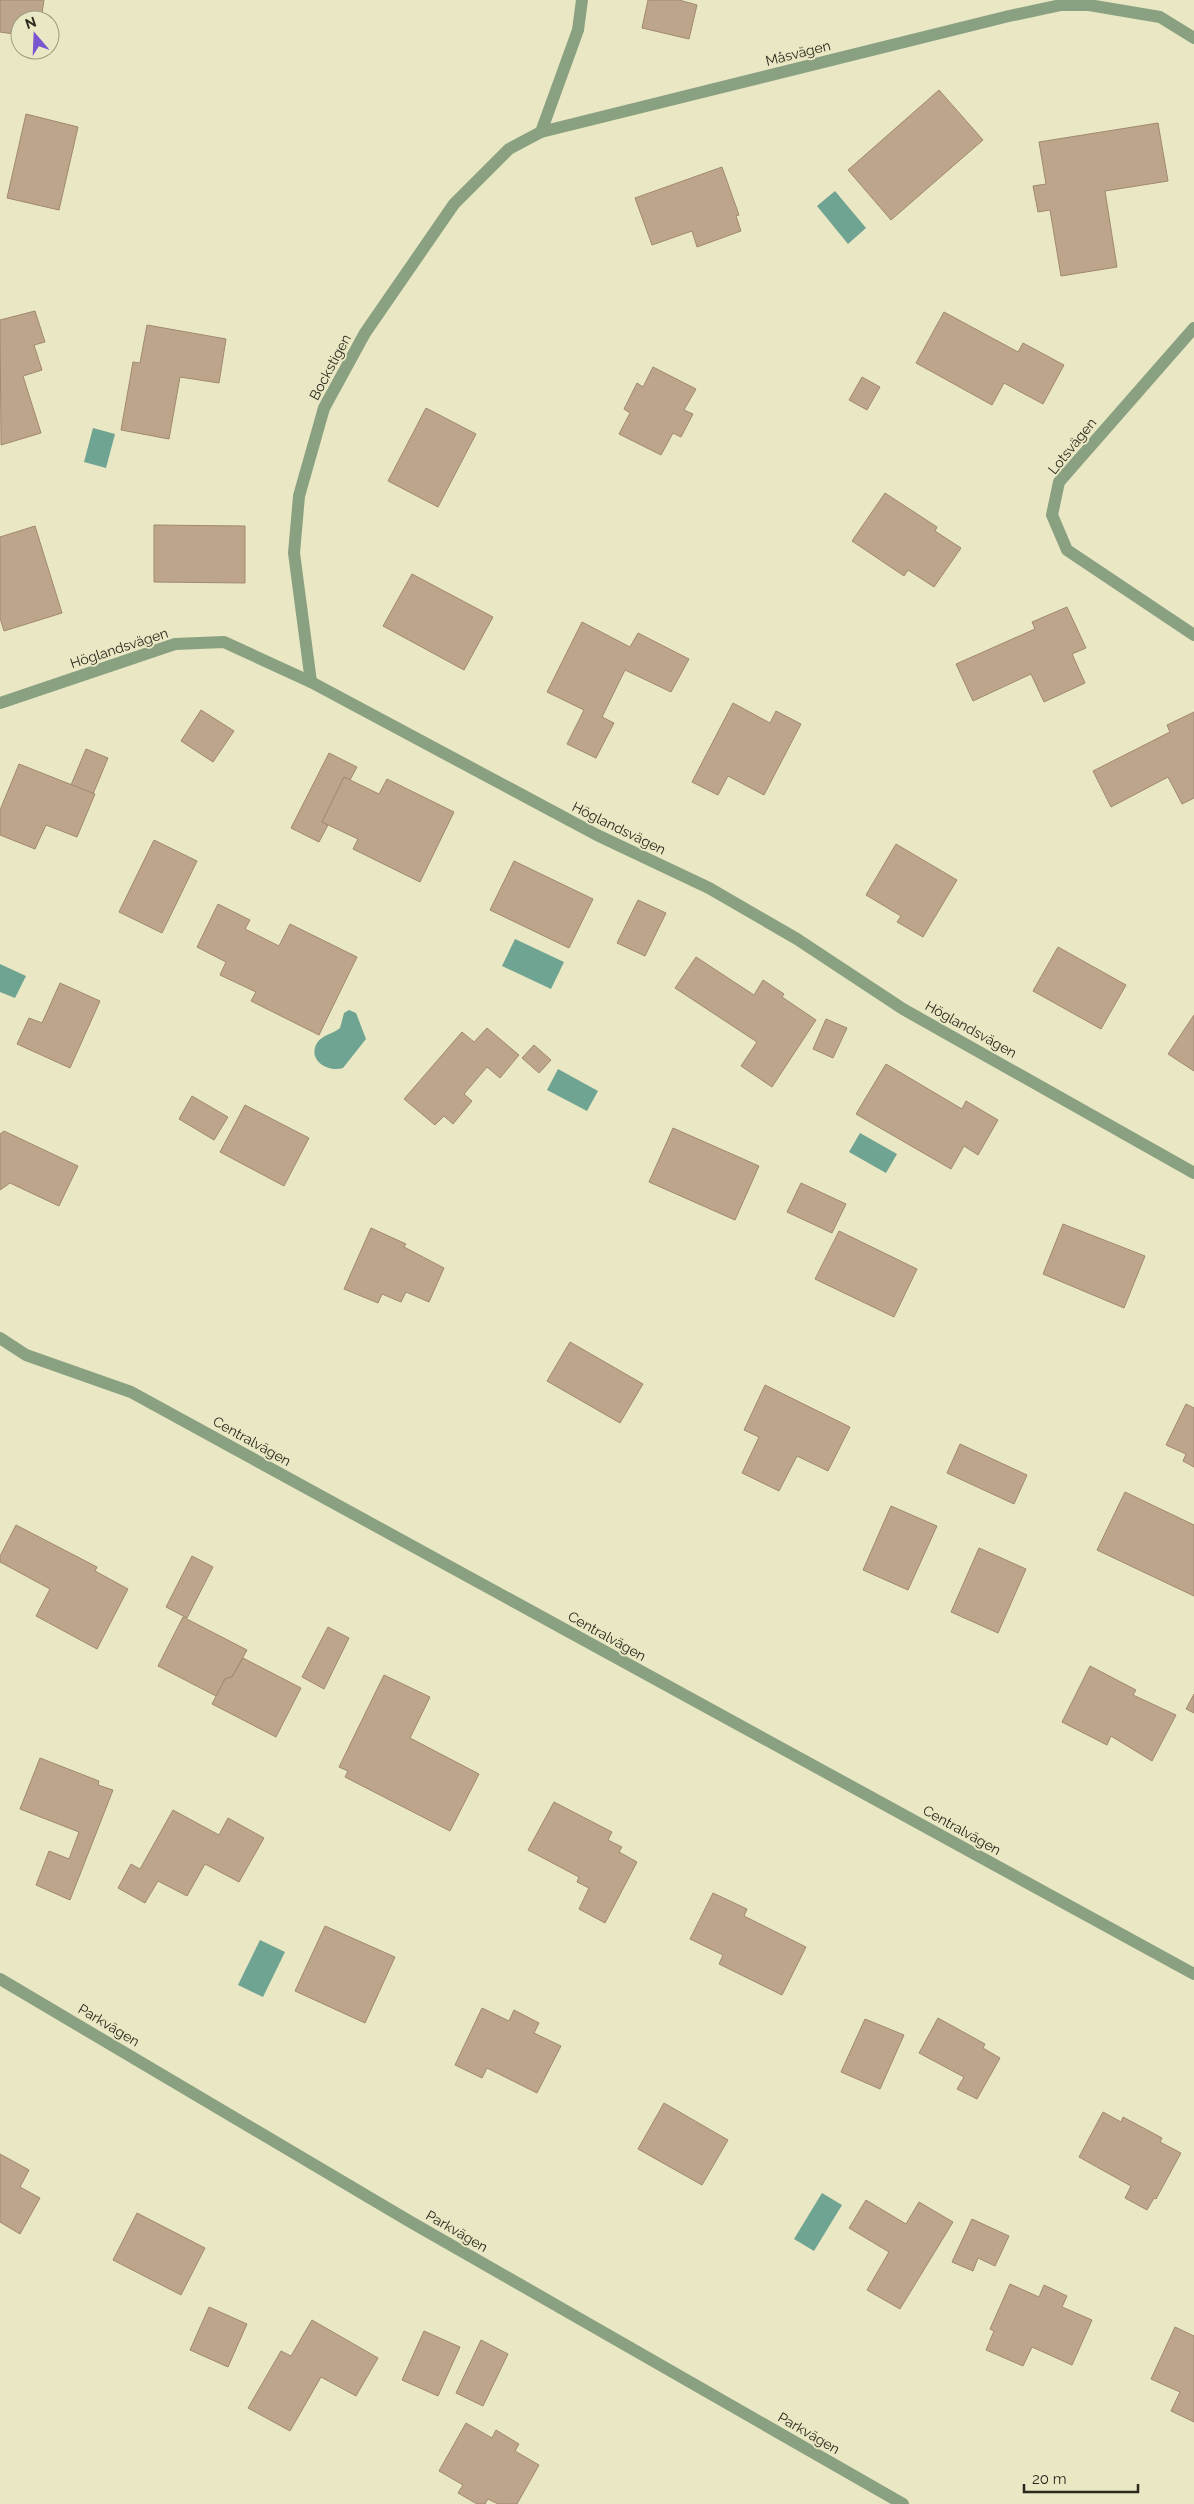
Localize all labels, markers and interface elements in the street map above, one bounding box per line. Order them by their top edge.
north arrow [10,10,60,60]
text: N [23,13,38,32]
street label: Måsvägen [764,37,832,69]
street label: Bockstigen [306,331,354,403]
street label: Lotsvägen [1045,415,1099,477]
street label: Höglandsvägen [68,625,170,671]
street label: Höglandsvägen [570,798,668,858]
street label: Höglandsvägen [922,997,1020,1061]
street label: Centralvägen [210,1413,294,1469]
street label: Centralvägen [565,1608,649,1664]
street label: Centralvägen [920,1802,1004,1858]
street label: Parkvägen [76,2000,142,2050]
street label: Parkvägen [423,2207,491,2255]
street label: Parkvägen [775,2409,843,2457]
scale bar [1024,2462,1138,2494]
text: 20 m [1032,2470,1067,2488]

